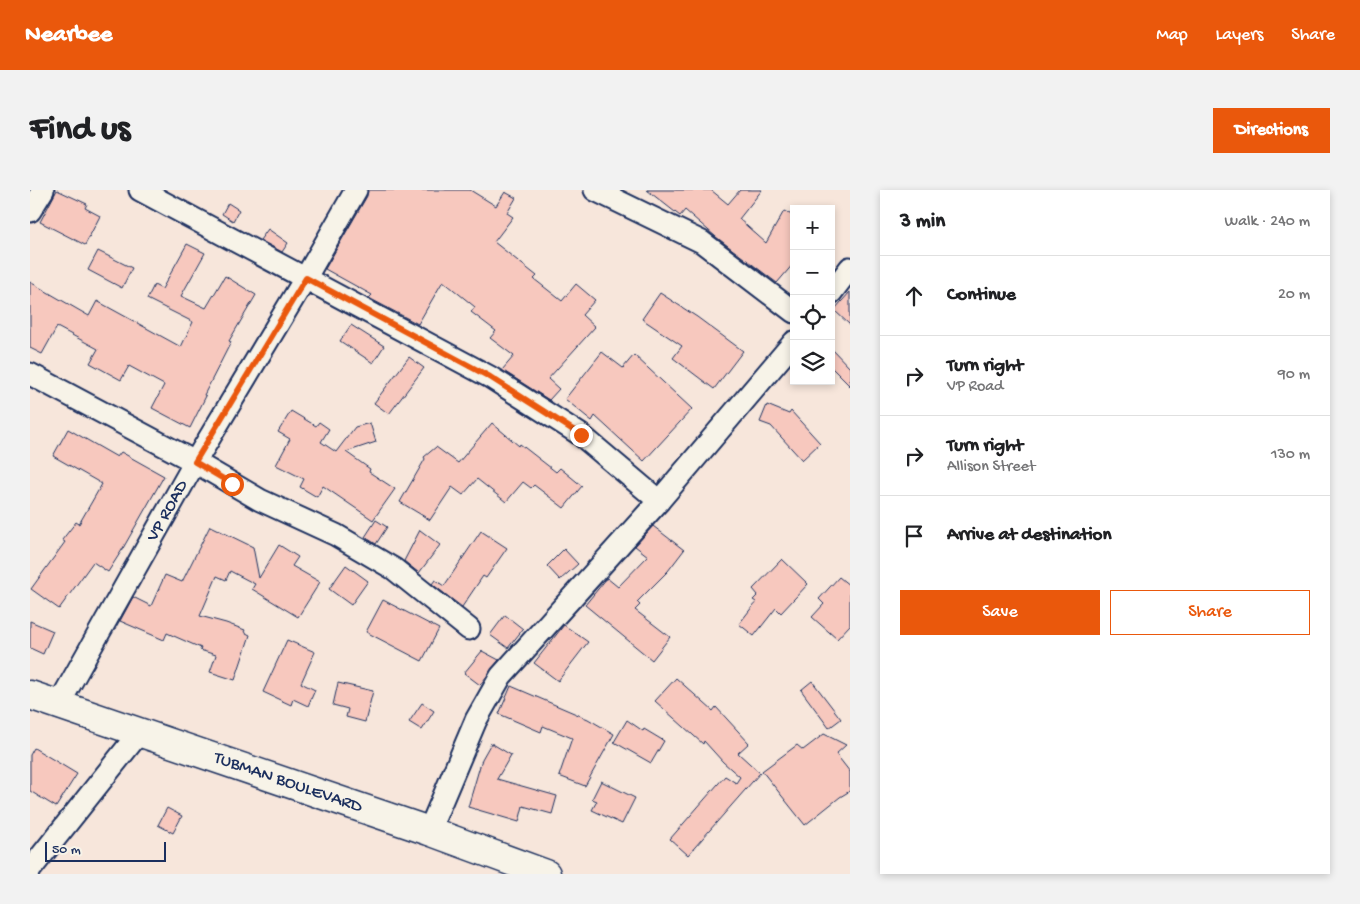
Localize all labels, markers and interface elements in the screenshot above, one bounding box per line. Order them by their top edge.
text: Nearbee [25,21,112,50]
text: Map [1156,25,1188,46]
text: Layers [1216,25,1263,46]
text: Share [1291,25,1335,46]
button: Directions [1213,108,1330,153]
text: Find us [30,110,130,151]
map controls [790,205,835,385]
button: + [790,205,835,250]
text: 3 min [900,210,945,235]
text: Walk · 240 m [1225,213,1310,232]
button: − [790,250,835,295]
icon: ahead [900,282,928,310]
text: Continue [947,284,1016,307]
text: 20 m [1278,286,1310,305]
button: locate [790,295,835,340]
button: layers [790,340,835,385]
text: Turn right [947,355,1023,378]
icon: right [900,362,928,390]
text: 90 m [1278,366,1310,385]
text: VP Road [947,378,1003,397]
route end [570,424,593,447]
text: Turn right [947,435,1023,458]
icon: right [900,442,928,470]
text: 130 m [1271,446,1310,465]
text: Allison Street [947,458,1035,477]
route start [221,473,244,496]
street label: VP ROAD [142,476,194,546]
icon: arrive [900,522,928,550]
text: Arrive at destination [947,524,1111,547]
button: Save [900,590,1100,635]
button: Share [1110,590,1310,635]
street label: TUBMAN BOULEVARD [210,747,365,818]
scale bar [45,839,166,862]
text: 50 m [52,842,81,859]

